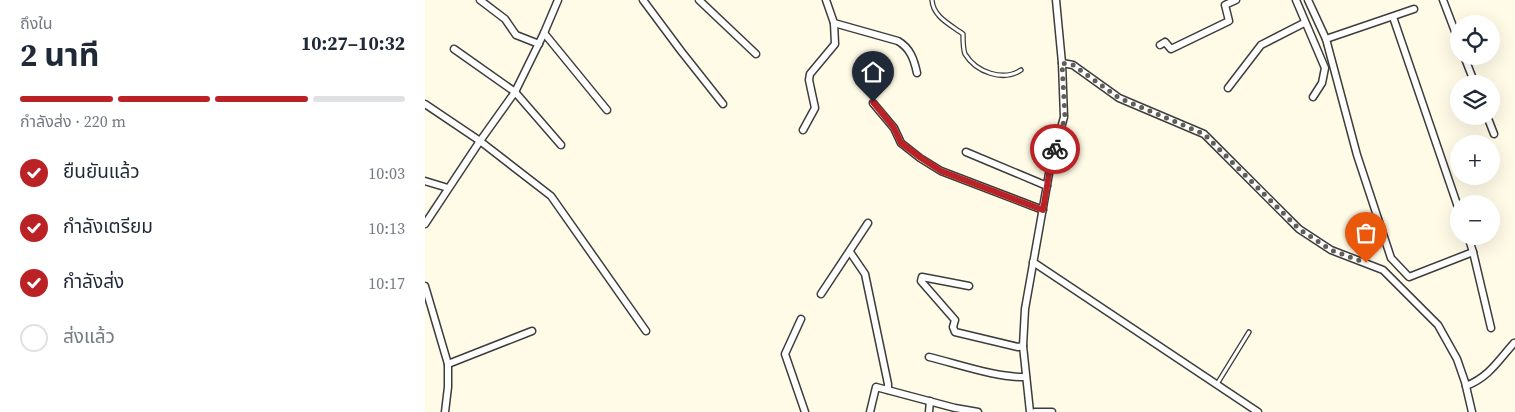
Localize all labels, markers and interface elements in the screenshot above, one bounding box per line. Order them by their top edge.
text: ถึงใน [20,12,53,34]
map controls [1450,15,1500,245]
button: locate [1450,15,1500,65]
text: 10:27–10:32 [301,30,405,56]
text: 2 นาที [20,33,99,77]
pin [852,51,894,102]
icon: home [859,58,887,86]
button: layers [1450,75,1500,125]
text: กำลังส่ง · 220 m [20,110,126,132]
courier [1030,124,1080,174]
icon: bike [1041,135,1069,163]
button: + [1450,135,1500,185]
text: ยืนยันแล้ว [63,158,140,184]
icon: check [20,159,48,187]
text: 10:03 [368,162,405,184]
button: − [1450,195,1500,245]
pin [1345,212,1387,263]
text: กำลังเตรียม [63,213,153,239]
icon: check [20,214,48,242]
text: 10:13 [368,217,405,239]
icon: bag [1352,219,1380,247]
text: กำลังส่ง [63,268,124,294]
icon: check [20,269,48,297]
text: 10:17 [368,272,405,294]
text: ส่งแล้ว [63,323,115,349]

